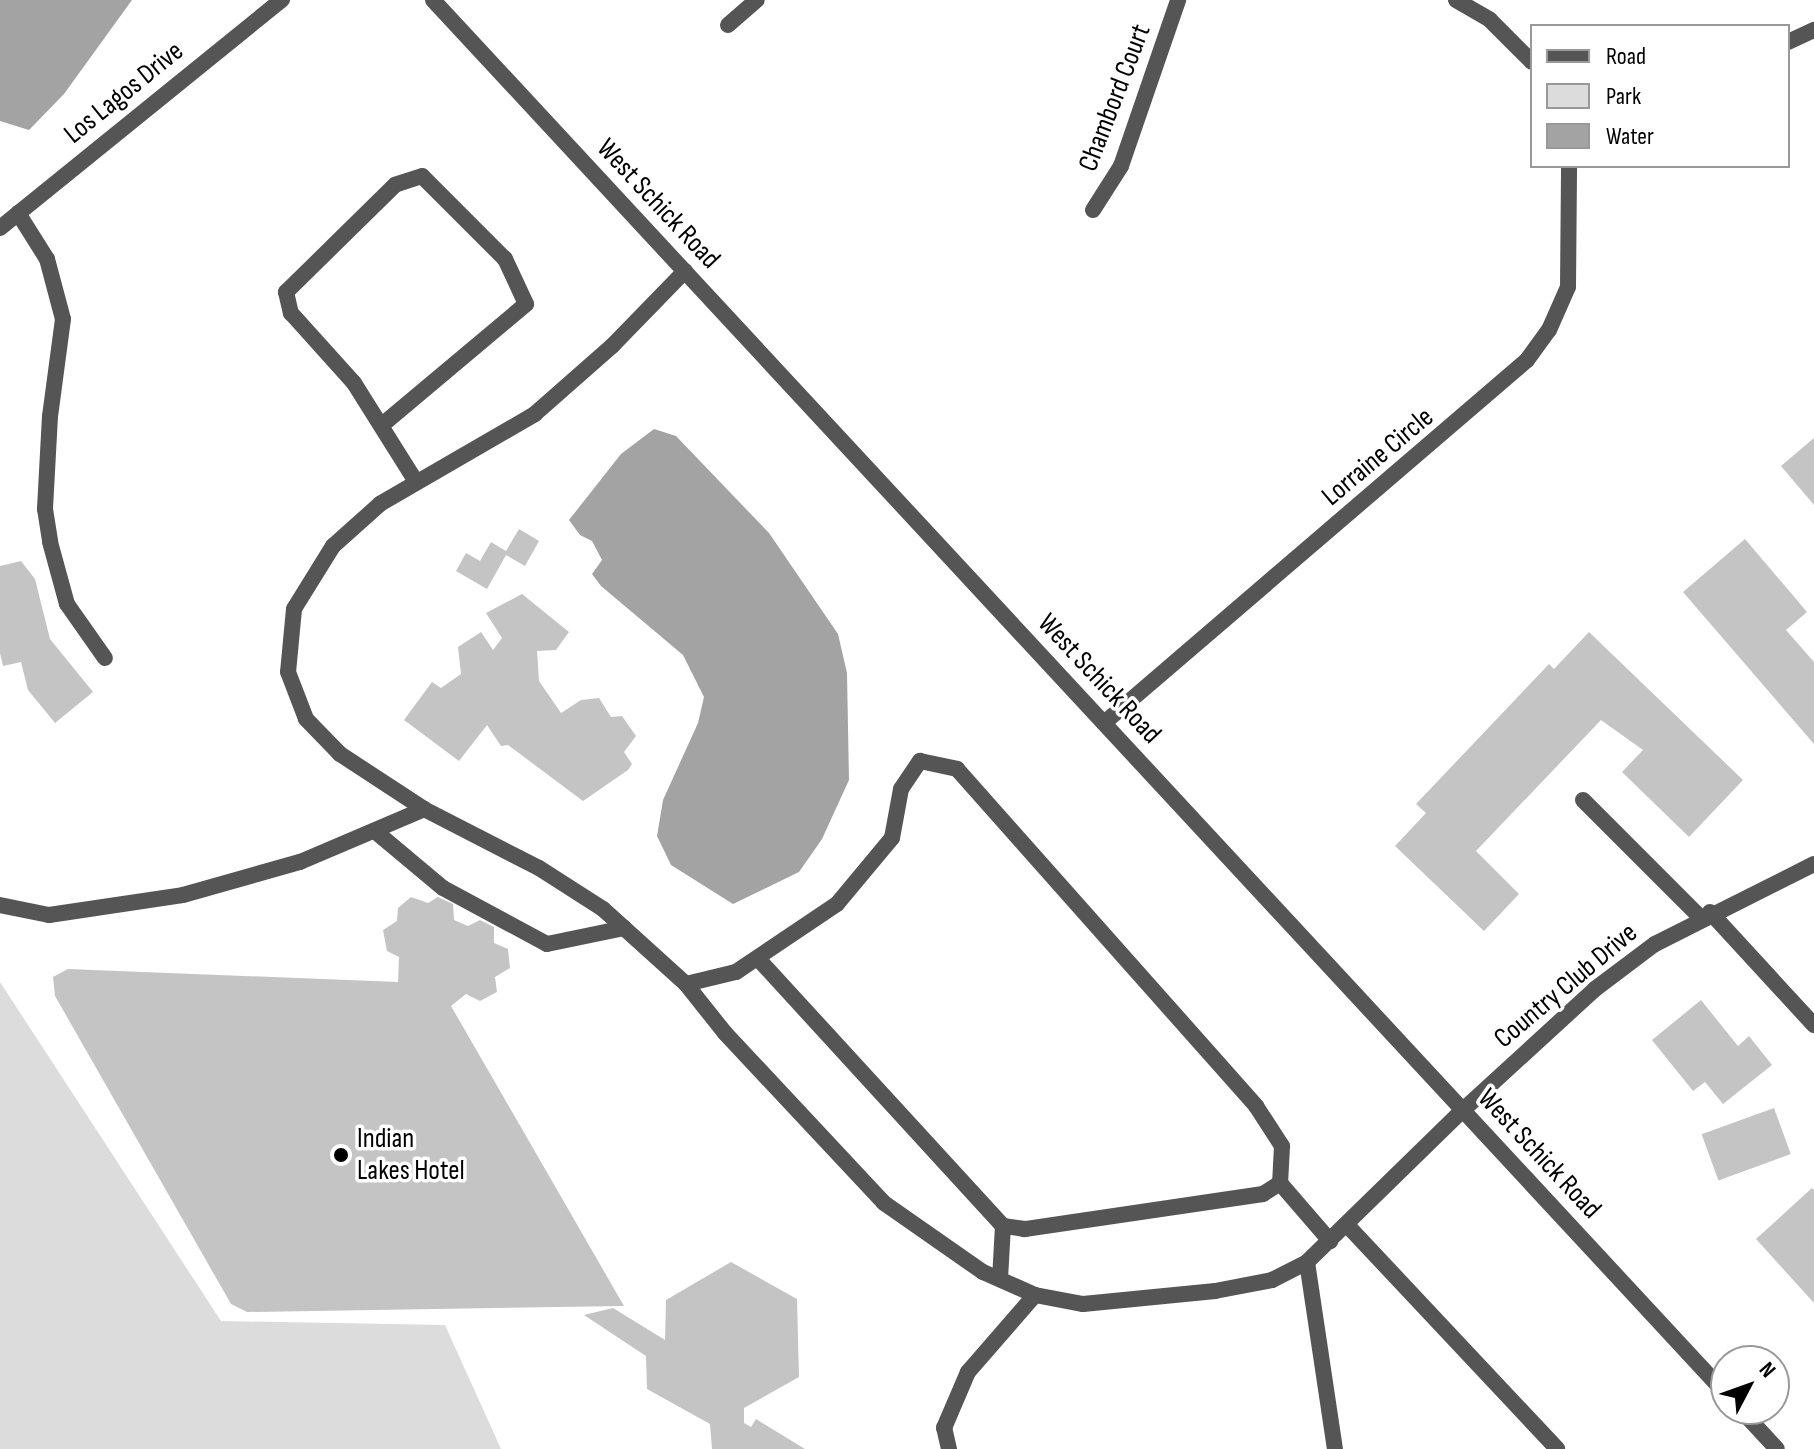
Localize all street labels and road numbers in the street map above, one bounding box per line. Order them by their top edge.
street label: Chambord Court [1072,20,1158,176]
street label: Los Lagos Drive [58,35,190,151]
street label: West Schick Road [589,132,727,276]
street label: Lorraine Circle [1315,401,1441,513]
street label: West Schick Road [1030,607,1168,751]
street label: Country Club Drive [1488,916,1644,1056]
street label: West Schick Road [1470,1082,1608,1226]

